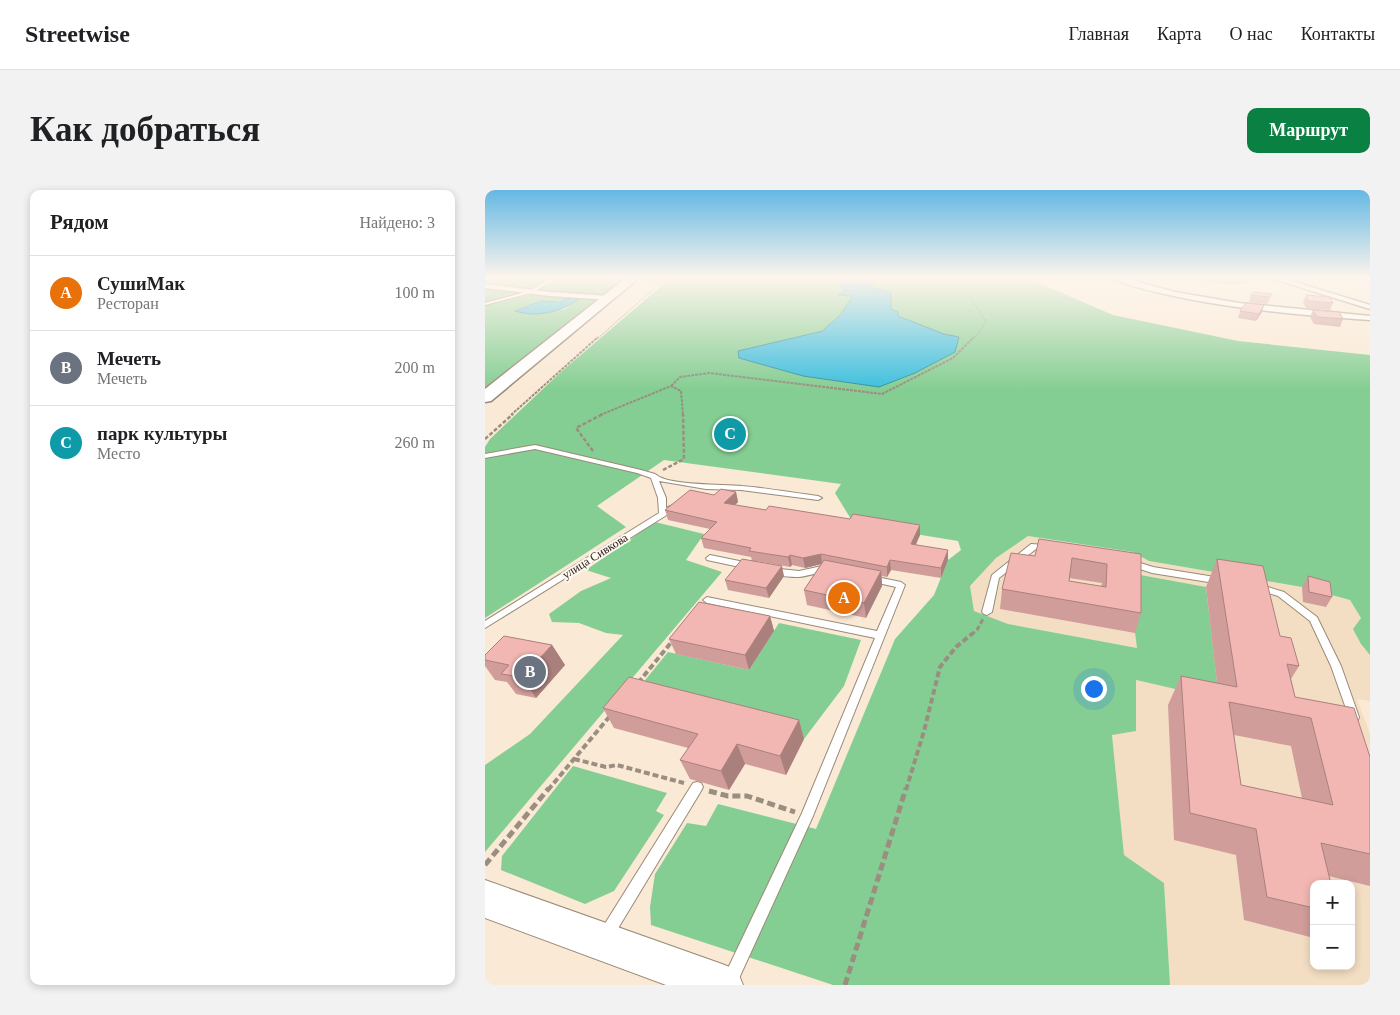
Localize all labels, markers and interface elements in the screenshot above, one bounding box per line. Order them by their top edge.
text: Streetwise [25,21,130,47]
text: Главная [1069,24,1129,44]
text: Карта [1157,24,1202,44]
text: О нас [1230,24,1273,44]
text: Контакты [1301,24,1375,44]
button: Маршрут [1247,108,1370,153]
text: Как добраться [30,110,260,149]
text: Рядом [50,210,109,234]
text: Найдено: 3 [360,214,435,231]
text: СушиМак [97,273,185,294]
text: A [60,284,72,301]
text: 100 m [395,284,435,301]
text: Ресторан [97,295,159,312]
text: Мечеть [97,348,161,369]
text: B [61,359,71,376]
text: 200 m [395,359,435,376]
text: Мечеть [97,370,147,387]
pin: C [714,415,746,453]
text: парк культуры [97,423,227,444]
text: C [60,434,72,451]
text: 260 m [395,434,435,451]
text: Место [97,445,140,462]
street label: улица Сивкова [560,530,631,582]
pin: A [828,579,860,617]
pin: B [514,653,546,691]
your location [1081,676,1107,702]
map controls [1310,880,1355,970]
button: + [1310,880,1355,925]
button: − [1310,925,1355,970]

